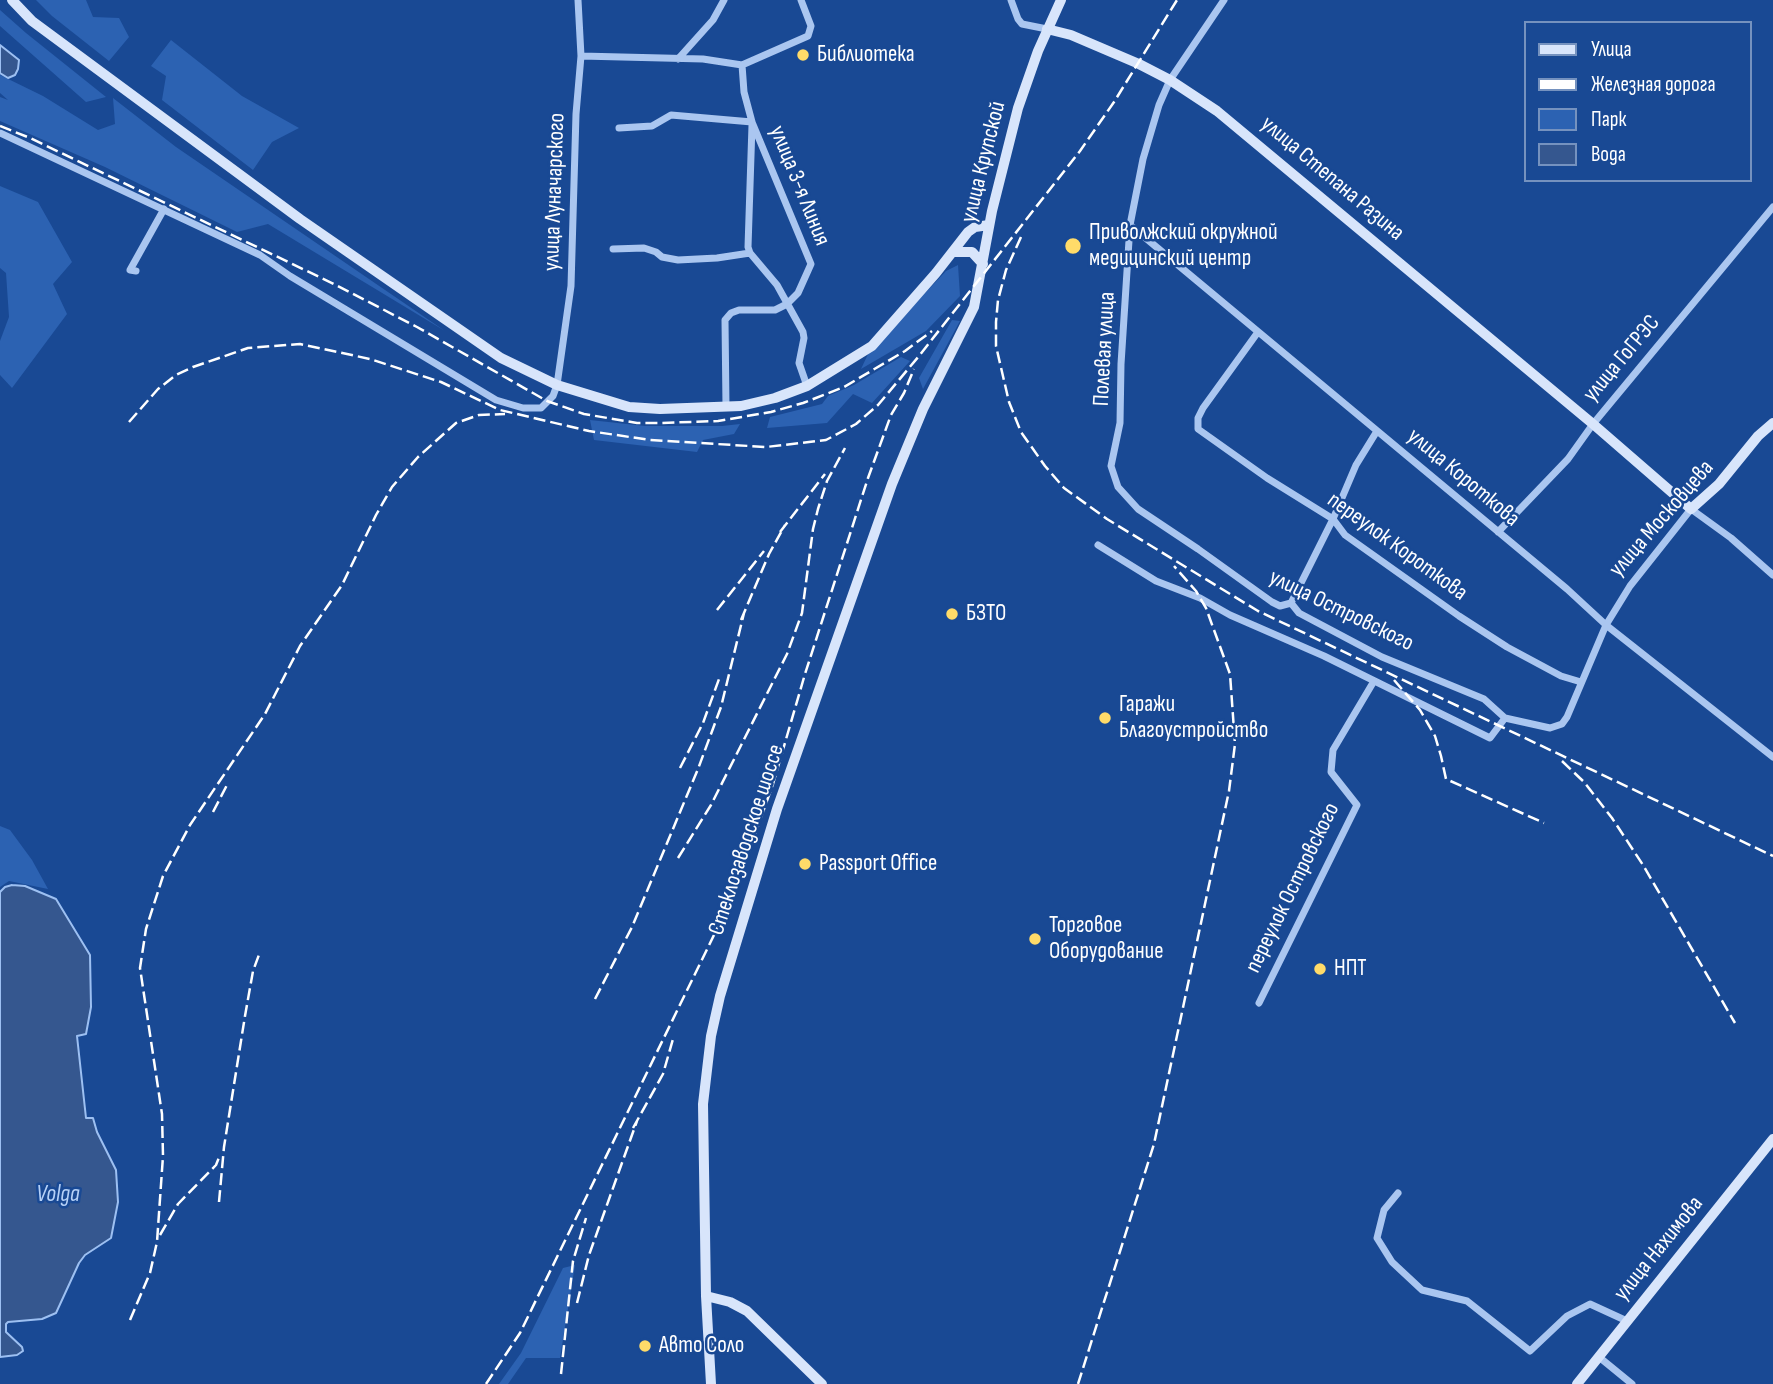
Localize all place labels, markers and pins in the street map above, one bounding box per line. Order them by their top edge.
place label: Библиотека [817,41,915,69]
marker: Библиотека [795,47,811,63]
place label: Приволжский окружной медицинский центр [1089,219,1278,273]
marker: Приволжский окружной медицинский центр [1063,236,1083,256]
place label: БЗТО [966,600,1006,628]
marker: БЗТО [944,606,960,622]
place label: Гаражи Благоустройство [1119,691,1268,745]
marker: Гаражи Благоустройство [1097,710,1113,726]
place label: Passport Office [819,850,937,878]
marker: Passport Office [797,856,813,872]
place label: Торговое Оборудование [1049,912,1163,966]
marker: Торговое Оборудование [1027,931,1043,947]
place label: НПТ [1334,955,1367,983]
marker: НПТ [1312,961,1328,977]
place label: Авто Соло [659,1332,744,1360]
marker: Авто Соло [637,1338,653,1354]

